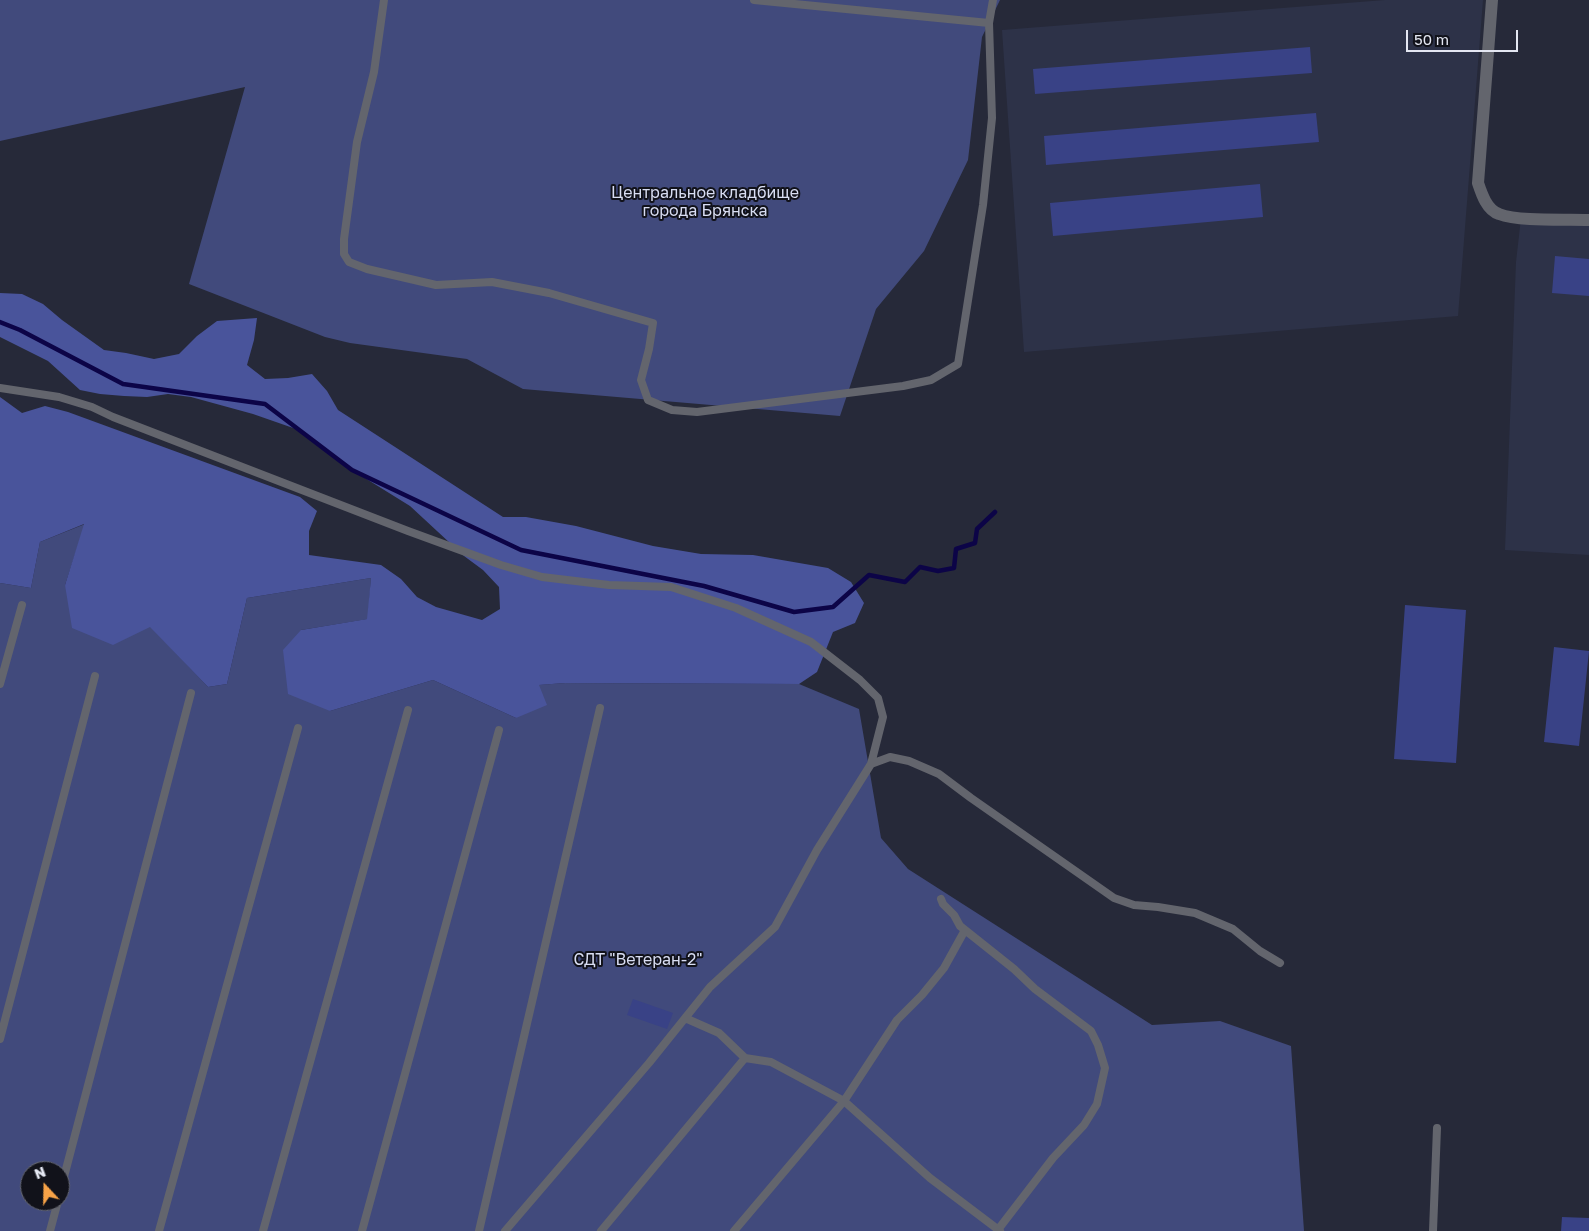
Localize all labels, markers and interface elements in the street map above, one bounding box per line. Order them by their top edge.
scale bar [1409,20,1522,52]
text: 50 m [1414,30,1449,48]
park label: Центральное кладбище города Брянска [611,183,799,221]
park label: СДТ "Ветеран-2" [574,950,702,970]
north arrow [20,1161,70,1211]
text: N [32,1163,48,1182]

